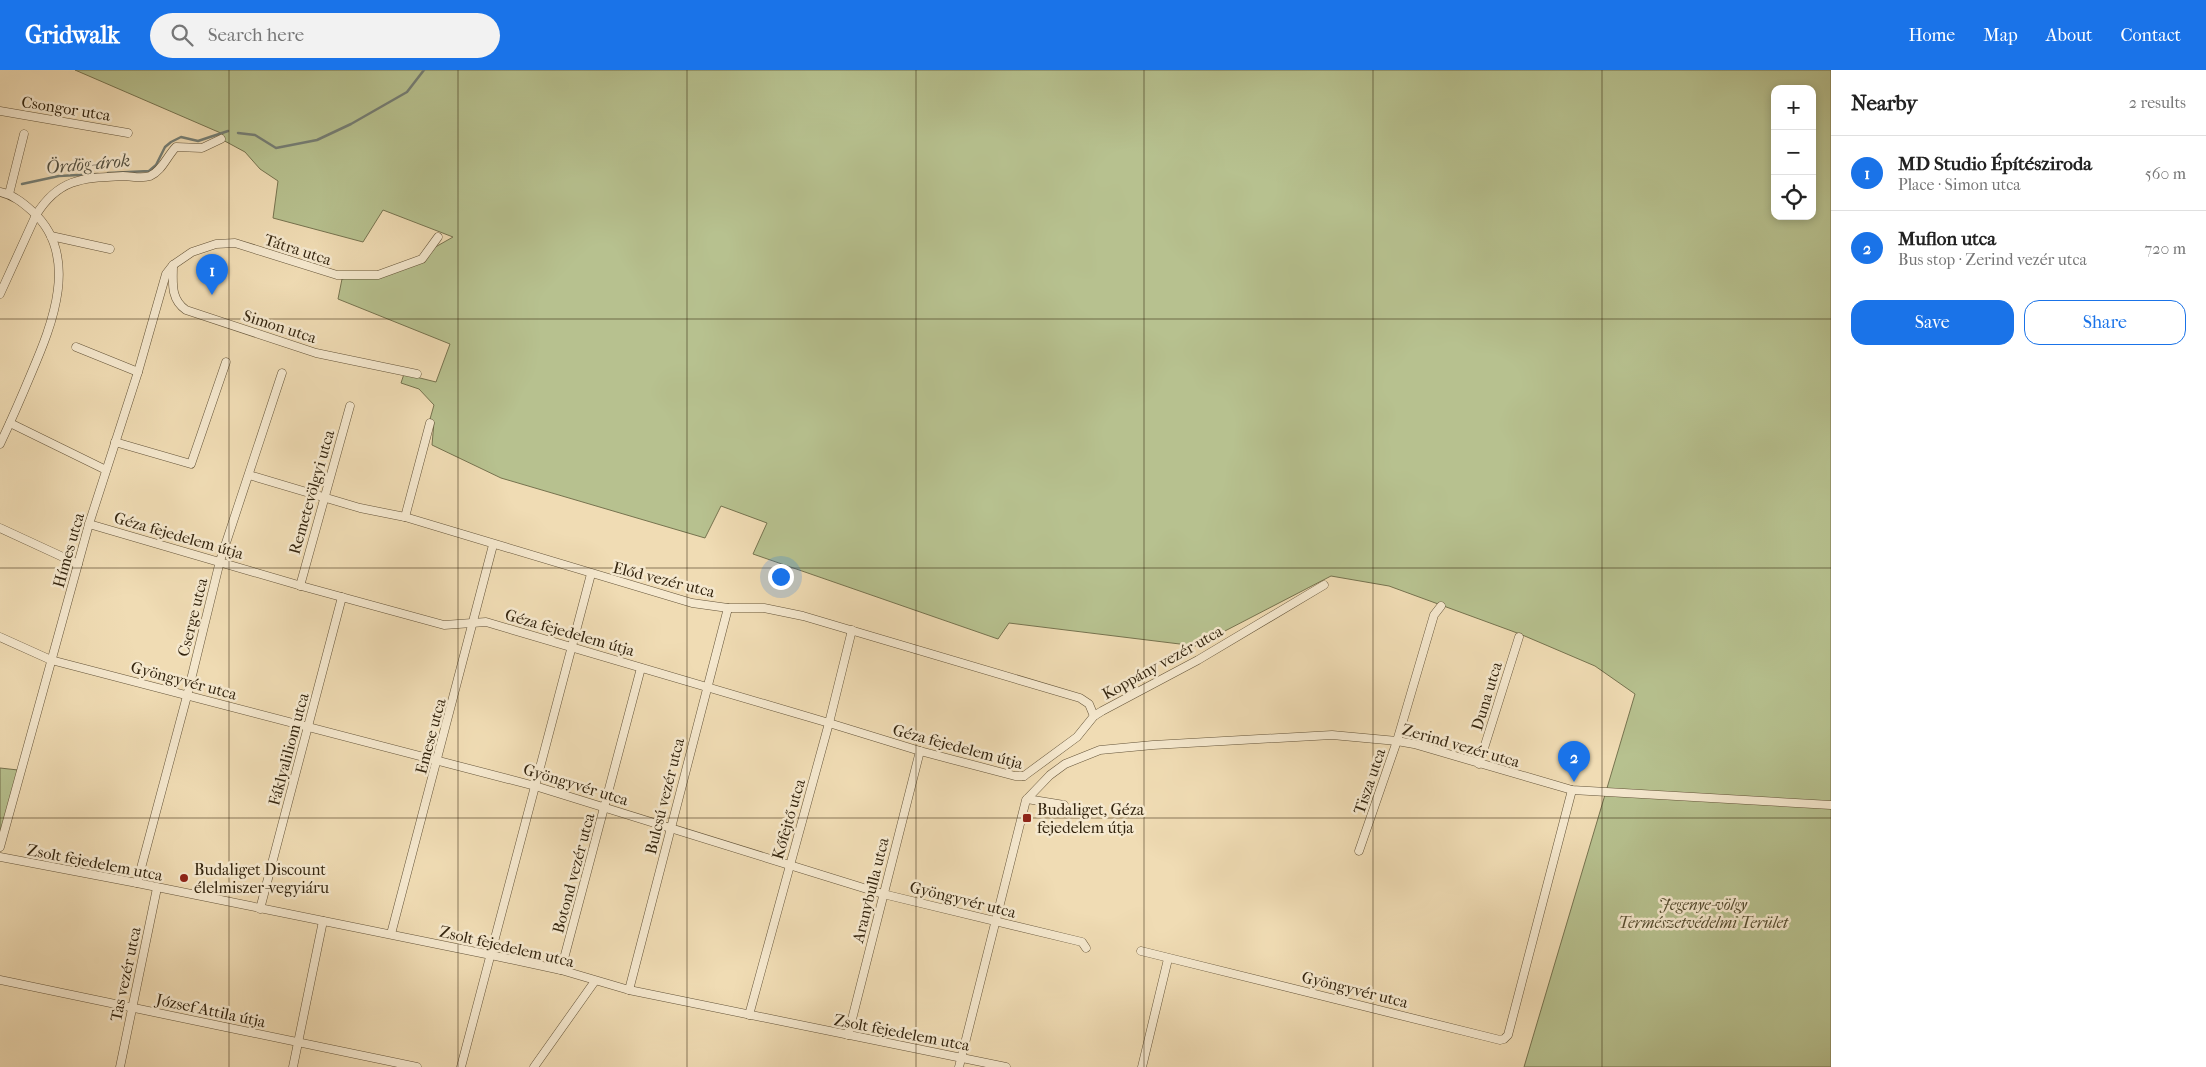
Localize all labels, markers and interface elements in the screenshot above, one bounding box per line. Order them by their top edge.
search box [150,13,500,58]
text: Gridwalk [25,21,120,49]
icon: search [168,21,196,49]
text: Search here [208,24,304,46]
text: Home [1908,25,1955,46]
text: Map [1983,25,2018,46]
text: About [2046,25,2092,46]
text: Contact [2120,25,2181,46]
map controls [1771,85,1816,220]
button: + [1771,85,1816,130]
text: Nearby [1851,91,1917,115]
street label: Csongor utca [20,92,112,125]
text: 2 results [2129,93,2186,112]
button: − [1771,130,1816,175]
water label: Ördög-árok [45,149,131,179]
text: MD Studio Építésziroda [1898,153,2092,175]
text: 1 [1864,164,1870,183]
text: 560 m [2145,164,2186,183]
button: locate [1771,175,1816,220]
text: Place · Simon utca [1898,175,2021,194]
text: Muflon utca [1898,228,1996,250]
street label: Tátra utca [262,230,334,269]
text: 2 [1863,239,1871,258]
text: 720 m [2145,239,2186,258]
text: Bus stop · Zerind vezér utca [1898,250,2087,269]
pin: 1 [196,254,228,295]
button: Save [1851,300,2014,345]
button: Share [2024,300,2186,345]
street label: Simon utca [241,306,320,347]
street label: Remetevölgyi utca [285,427,338,556]
street label: Géza fejedelem útja [112,508,246,563]
street label: Hímes utca [49,510,88,590]
street label: Előd vezér utca [611,558,717,601]
your location [768,564,794,590]
street label: Cserge utca [174,575,212,658]
street label: Géza fejedelem útja [503,605,637,660]
street label: Koppány vezér utca [1099,621,1226,703]
street label: Gyöngyvér utca [129,657,240,704]
street label: Duna utca [1467,659,1506,733]
street label: Fáklyaliliom utca [264,690,313,808]
street label: Emese utca [411,696,450,776]
street label: Géza fejedelem útja [891,720,1026,773]
street label: Zerind vezér utca [1400,720,1523,772]
street label: Bulcsú vezér utca [641,735,688,856]
pin: 2 [1558,741,1590,782]
street label: Tisza utca [1349,745,1390,816]
street label: Gyöngyvér utca [521,759,631,810]
street label: Kőfejtő utca [768,776,809,862]
place label: Budaliget, Géza fejedelem útja [1037,800,1145,837]
street label: Botond vezér utca [548,810,599,935]
marker: Budaliget, Géza fejedelem útja [1021,812,1033,824]
street label: Aranybulla utca [848,835,893,946]
street label: Zsolt fejedelem utca [25,840,165,885]
place label: Budaliget Discount élelmiszer-vegyiáru [194,860,329,897]
marker: Budaliget Discount élelmiszer-vegyiáru [178,872,190,884]
street label: Gyöngyvér utca [908,877,1019,922]
park label: Jegenye-völgy Természetvédelmi Terület [1618,895,1789,932]
street label: Zsolt fejedelem utca [438,922,577,971]
street label: Tas vezér utca [106,925,145,1023]
street label: Gyöngyvér utca [1300,967,1411,1012]
street label: József Attila útja [153,989,268,1031]
street label: Zsolt fejedelem utca [832,1010,972,1055]

